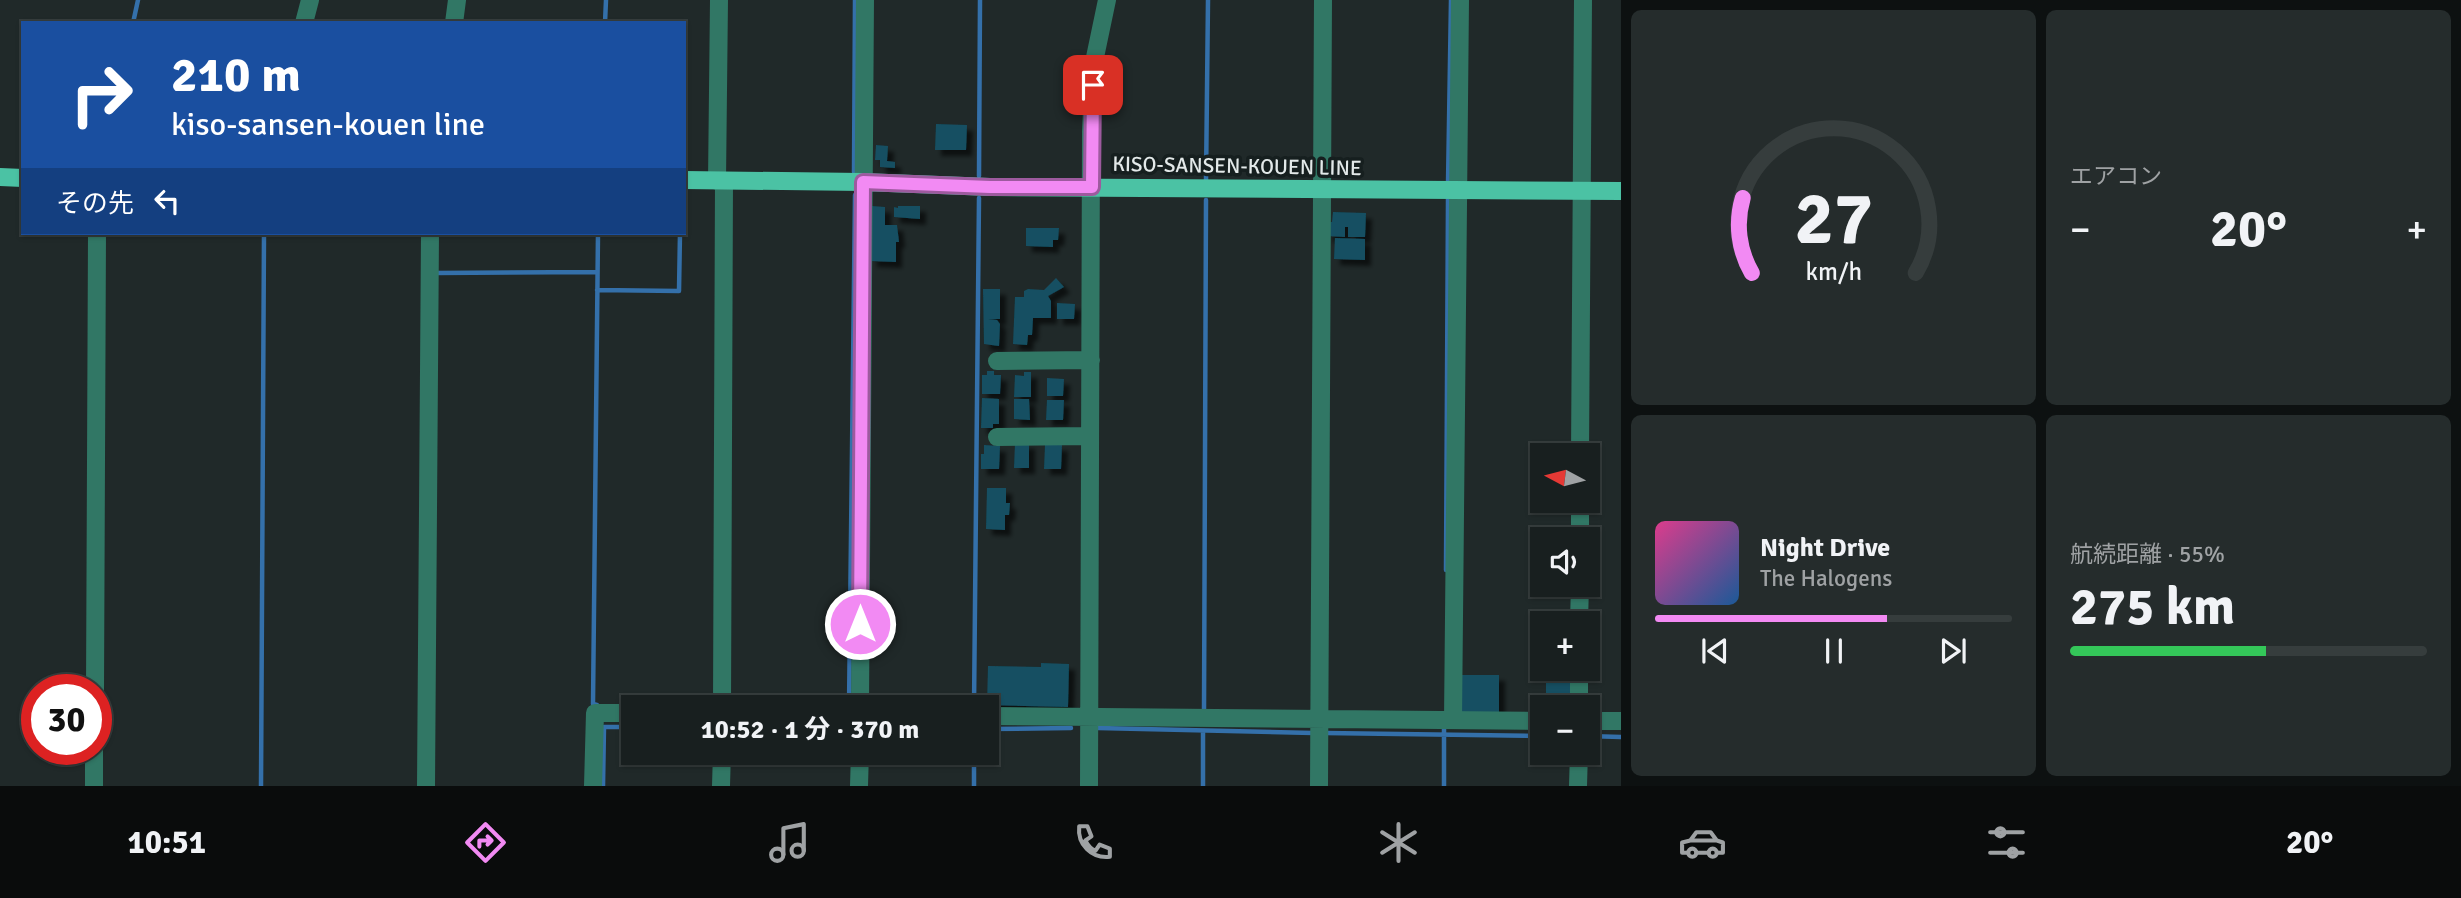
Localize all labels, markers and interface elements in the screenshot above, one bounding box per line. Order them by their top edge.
text: 210 m [171,45,301,105]
icon: right [56,49,147,140]
pin [1063,55,1123,115]
icon: arrive [1074,66,1112,104]
text: kiso-sansen-kouen line [171,105,485,144]
street label: KISO-SANSEN-KOUEN LINE [1112,151,1362,181]
text: エアコン [2070,162,2162,191]
text: 27 [1794,176,1873,265]
icon: left [148,182,186,220]
text: その先 [56,188,134,220]
text: 20° [2210,197,2287,261]
text: − [2070,206,2091,253]
text: + [2406,206,2427,253]
text: km/h [1805,256,1862,287]
north arrow [1530,443,1600,513]
map controls [1530,443,1600,765]
button: sound [1530,527,1600,597]
text: Night Drive [1760,532,1890,564]
text: 航続距離 · 55% [2070,540,2225,569]
text: The Halogens [1760,564,1892,593]
text: 275 km [2070,575,2235,639]
position arrow [823,587,897,661]
button: + [1530,611,1600,681]
icon: previous [1696,632,1734,670]
icon: pause [1815,632,1853,670]
icon: next [1934,632,1972,670]
speed limit sign: 30 [21,674,112,765]
button: − [1530,695,1600,765]
text: 10:52 · 1 分 · 370 m [701,714,919,746]
icon: directions [461,818,510,867]
icon: music [765,818,814,867]
icon: phone [1069,818,1118,867]
icon: climate [1374,818,1423,867]
icon: car [1678,818,1727,867]
icon: filters [1982,818,2031,867]
text: 10:51 [128,823,206,862]
text: 20° [2286,823,2333,862]

